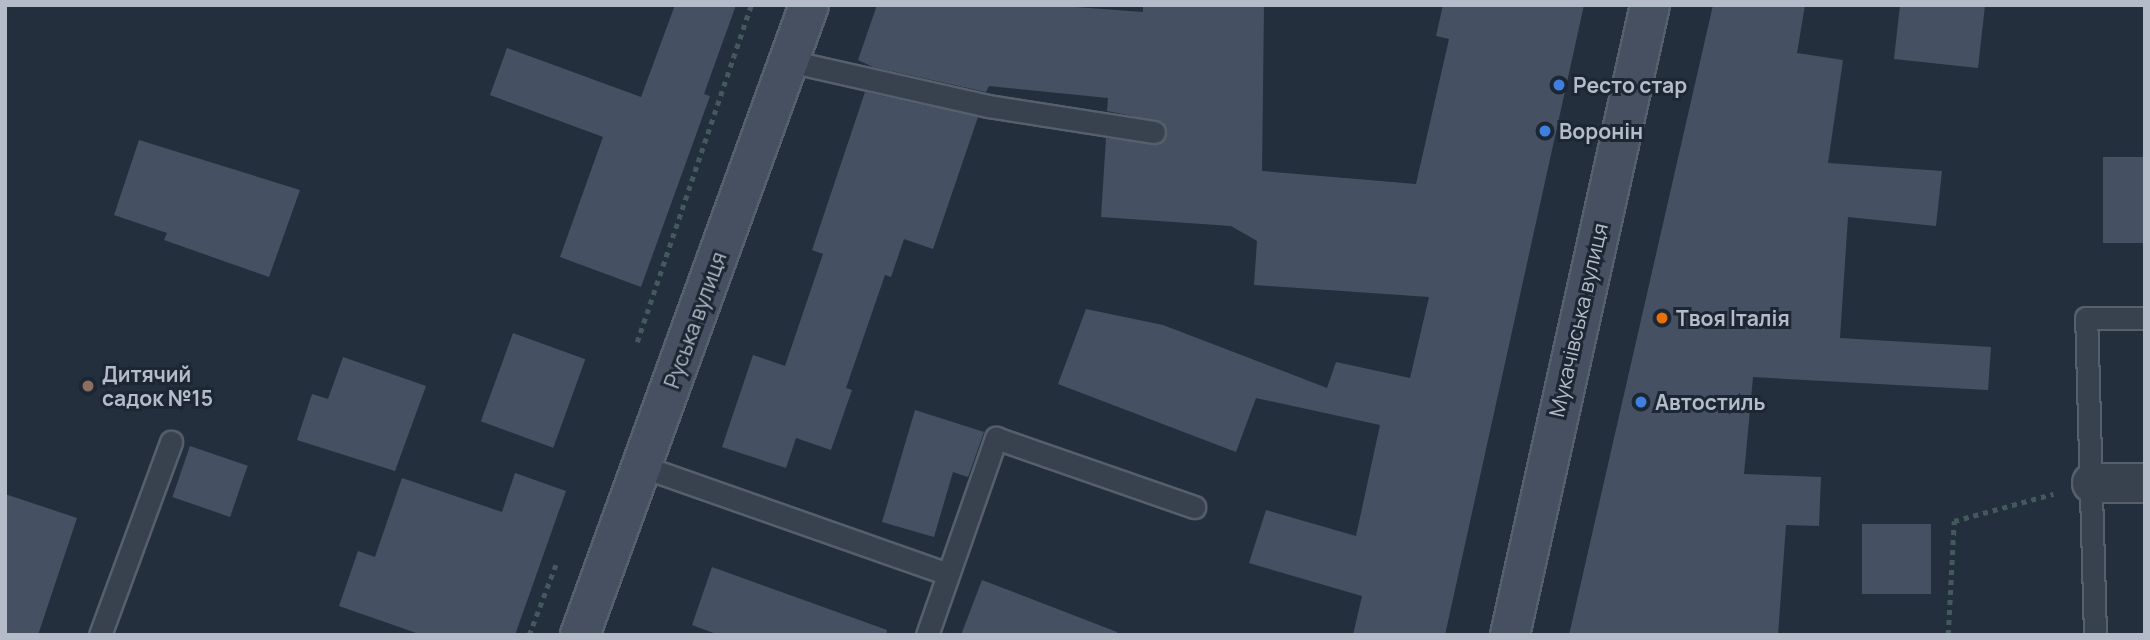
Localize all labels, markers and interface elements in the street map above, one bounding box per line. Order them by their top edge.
place label: Ресто стар [1573,72,1687,98]
marker: Ресто стар [1551,77,1567,93]
place label: Воронін [1559,118,1643,144]
marker: Воронін [1537,123,1553,139]
street label: Мукачівська вулиця [1543,221,1613,419]
street label: Руська вулиця [659,249,731,391]
place label: Твоя Італія [1676,305,1790,331]
marker: Твоя Італія [1654,310,1670,326]
place label: Дитячий садок №15 [102,361,213,411]
marker: Дитячий садок №15 [80,378,96,394]
place label: Автостиль [1655,389,1765,415]
marker: Автостиль [1633,394,1649,410]

